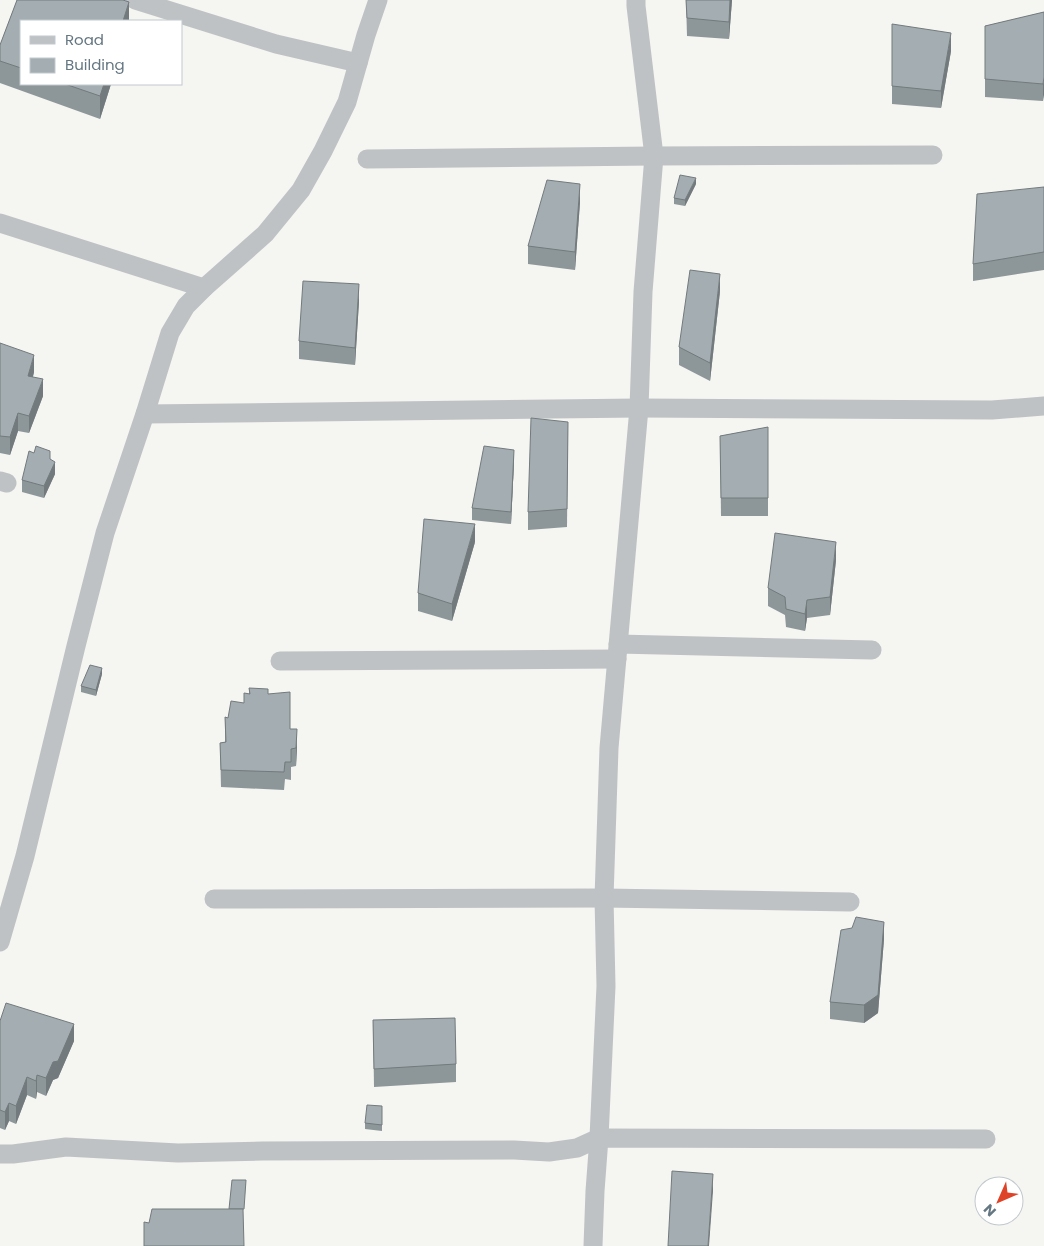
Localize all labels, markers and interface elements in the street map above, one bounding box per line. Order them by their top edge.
legend [20,20,182,85]
text: Road [65,29,104,50]
text: Building [65,54,125,75]
north arrow [974,1176,1024,1226]
text: N [979,1199,1001,1221]

